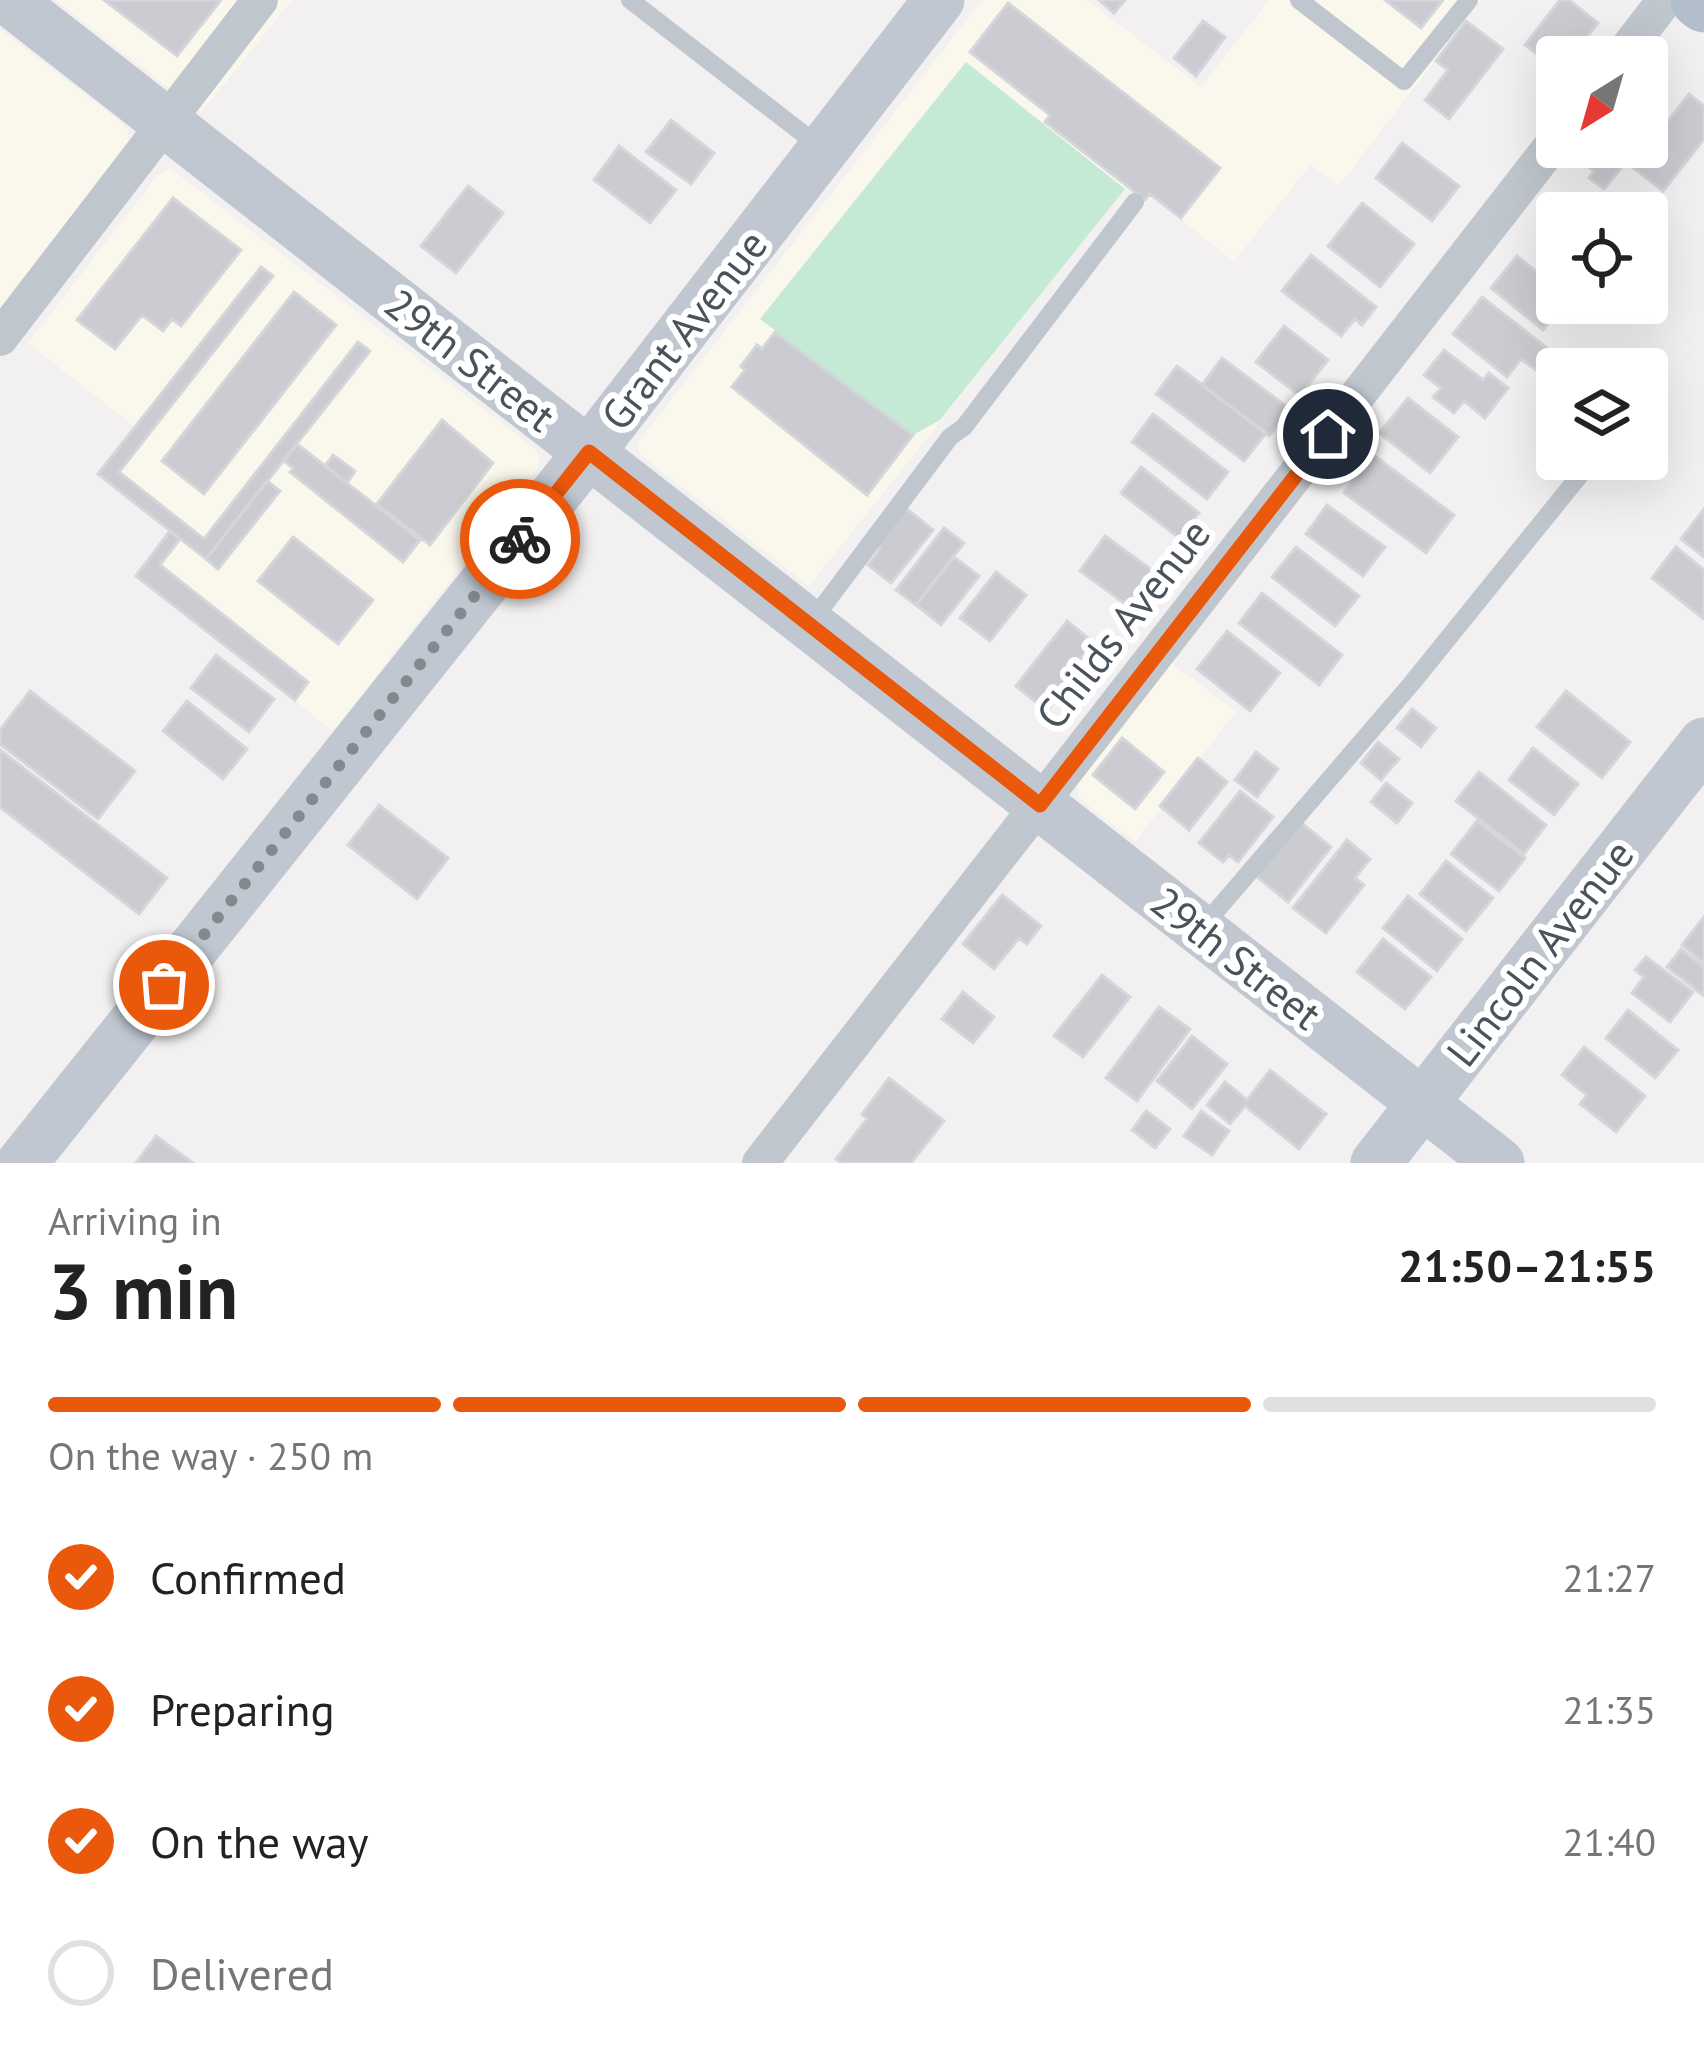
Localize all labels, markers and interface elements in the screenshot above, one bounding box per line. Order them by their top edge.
north arrow [1536,36,1668,168]
map controls [1536,36,1668,480]
button: locate [1536,192,1668,324]
street label: Grant Avenue [588,219,779,441]
street label: 29th Street [374,276,567,443]
button: layers [1536,348,1668,480]
pin [1277,383,1379,485]
icon: home [1295,401,1361,467]
courier [460,479,580,599]
icon: bike [487,506,553,572]
street label: Childs Avenue [1023,508,1222,740]
street label: Lincoln Avenue [1434,828,1645,1077]
street label: 29th Street [1140,874,1333,1041]
pin [113,934,215,1036]
icon: bag [131,952,197,1018]
text: Arriving in [48,1195,222,1246]
text: 21:50–21:55 [1398,1236,1656,1294]
text: 3 min [48,1240,238,1341]
text: On the way · 250 m [48,1430,373,1481]
icon: check [48,1544,114,1610]
text: Confirmed [150,1548,346,1606]
text: 21:27 [1562,1552,1656,1603]
icon: check [48,1676,114,1742]
text: Preparing [150,1680,335,1738]
text: 21:35 [1562,1684,1656,1735]
icon: check [48,1808,114,1874]
text: On the way [150,1812,369,1870]
text: 21:40 [1562,1816,1656,1867]
text: Delivered [150,1944,334,2002]

